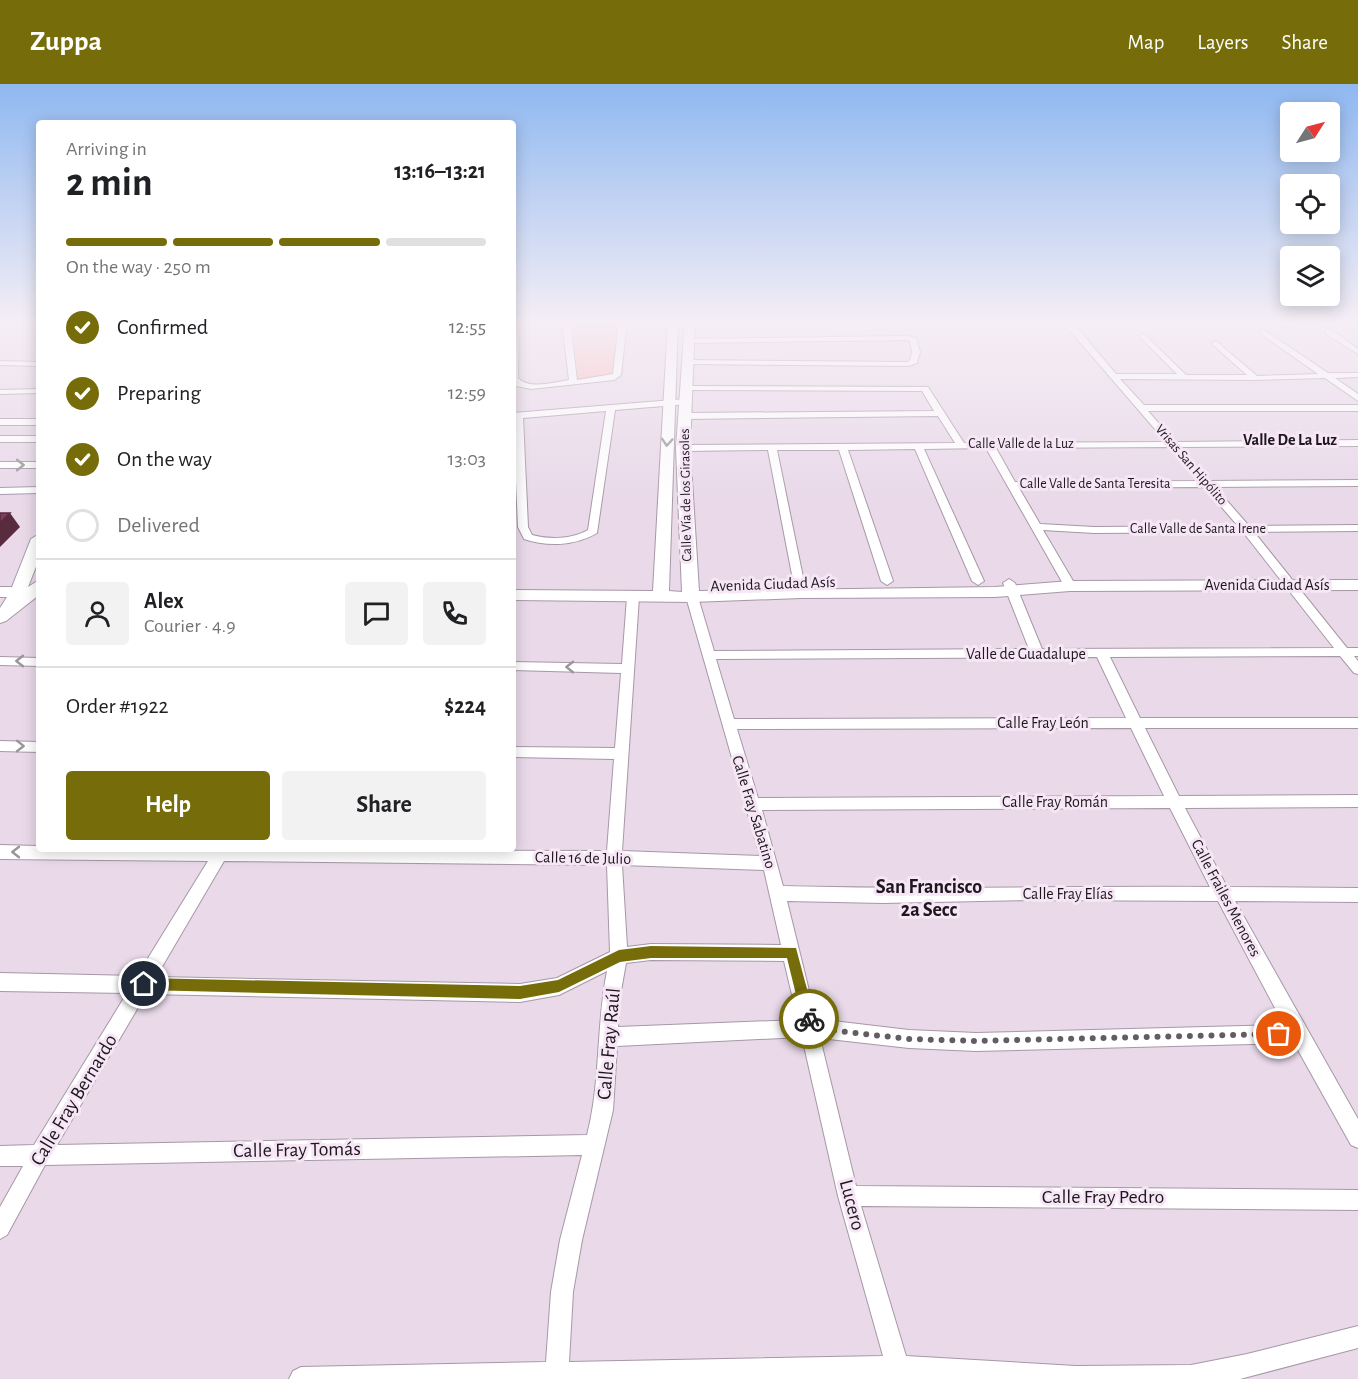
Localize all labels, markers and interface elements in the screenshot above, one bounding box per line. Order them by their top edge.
text: Zuppa [30,28,102,56]
text: Map [1128,32,1164,53]
text: Layers [1197,32,1248,53]
text: Share [1281,32,1328,53]
north arrow [1280,102,1340,162]
map controls [1280,102,1340,306]
text: Arriving in [66,139,147,159]
text: 13:16–13:21 [394,160,486,182]
text: 2 min [66,164,153,203]
button: locate [1280,174,1340,234]
button: layers [1280,246,1340,306]
text: On the way · 250 m [66,257,211,277]
icon: check [66,311,99,344]
text: Confirmed [117,316,208,338]
text: 12:55 [449,317,486,337]
icon: check [66,377,99,410]
text: Preparing [117,382,201,404]
text: 12:59 [448,383,486,403]
street label: Vrisas San Hipólito [1152,422,1230,508]
street label: Calle Vía de los Girasoles [678,428,694,562]
district label: Valle De La Luz [1243,432,1337,448]
street label: Calle Valle de la Luz [968,437,1074,451]
one-way arrow [661,438,674,447]
icon: check [66,443,99,476]
text: On the way [117,448,212,470]
text: 13:03 [448,449,486,469]
one-way arrow [15,459,24,471]
street label: Calle Valle de Santa Teresita [1020,477,1171,491]
text: Delivered [117,514,200,536]
street label: Calle Valle de Santa Irene [1130,522,1266,536]
street label: Avenida Ciudad Asís [710,574,836,594]
street label: Avenida Ciudad Asís [1204,577,1330,593]
button: person [66,582,129,645]
button: chat [345,582,408,645]
button: phone [423,582,486,645]
text: Alex [144,590,184,612]
text: Courier · 4.9 [144,616,236,636]
street label: Valle de Guadalupe [966,646,1086,662]
one-way arrow [15,655,24,667]
one-way arrow [566,661,575,674]
text: Order #1922 [66,695,169,717]
text: $224 [444,695,486,717]
street label: Calle Fray León [997,715,1089,732]
one-way arrow [15,740,24,752]
street label: Calle Fray Sabatino [728,754,779,871]
button: Help [66,771,270,840]
button: Share [282,771,486,840]
street label: Calle Fray Román [1002,794,1108,811]
street label: Calle Frailes Menores [1188,837,1264,959]
one-way arrow [11,846,20,858]
street label: Calle 16 de Julio [535,849,631,867]
district label: San Francisco 2a Secc [876,877,982,920]
street label: Calle Fray Elías [1023,886,1113,903]
pin [118,958,169,1009]
icon: home [127,967,160,1000]
street label: Calle Fray Raúl [594,987,624,1101]
courier [779,989,839,1049]
icon: bike [793,1003,826,1036]
pin [1253,1008,1304,1059]
icon: bag [1262,1017,1295,1050]
street label: Calle Fray Bernardo [27,1031,121,1169]
street label: Calle Fray Tomás [233,1139,361,1161]
street label: Lucero [836,1177,868,1233]
street label: Calle Fray Pedro [1042,1187,1164,1207]

